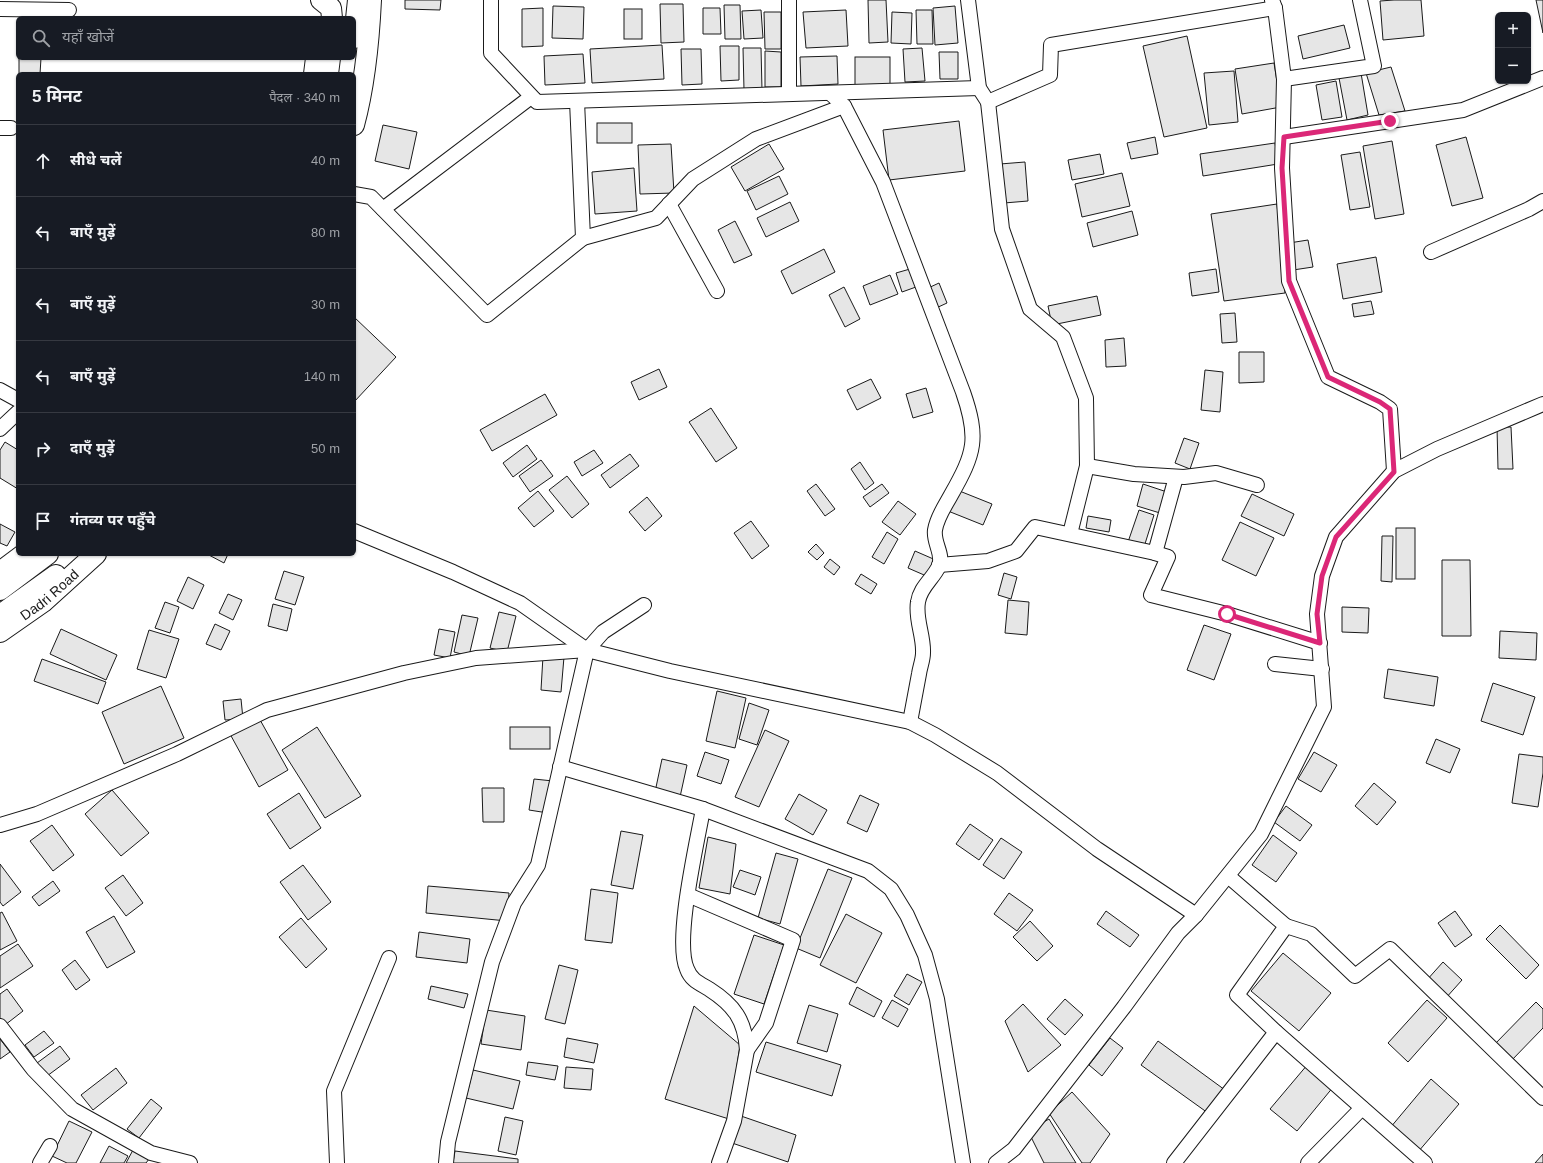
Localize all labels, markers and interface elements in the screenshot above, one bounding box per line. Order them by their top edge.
map controls [1495,12,1531,84]
button: + [1495,12,1531,48]
search box [16,16,356,60]
icon: search [30,27,52,49]
text: यहाँ खोजें [62,28,114,45]
button: − [1495,48,1531,84]
text: 5 मिनट [32,87,82,106]
text: पैदल · 340 m [269,90,340,105]
route end [1381,112,1399,130]
icon: ahead [32,150,54,172]
text: सीधे चलें [70,151,121,168]
text: 40 m [311,153,340,168]
icon: left [32,222,54,244]
text: बाएँ मुड़ें [70,223,115,240]
text: 80 m [311,225,340,240]
icon: left [32,294,54,316]
text: बाएँ मुड़ें [70,295,115,312]
text: 30 m [311,297,340,312]
icon: left [32,366,54,388]
text: बाएँ मुड़ें [70,367,115,384]
text: 140 m [304,369,340,384]
icon: right [32,438,54,460]
text: दाएँ मुड़ें [70,439,114,456]
text: 50 m [311,441,340,456]
icon: arrive [32,510,54,532]
text: गंतव्य पर पहुँचे [70,511,155,528]
street label: Dadri Road [17,566,82,623]
route start [1218,605,1236,623]

